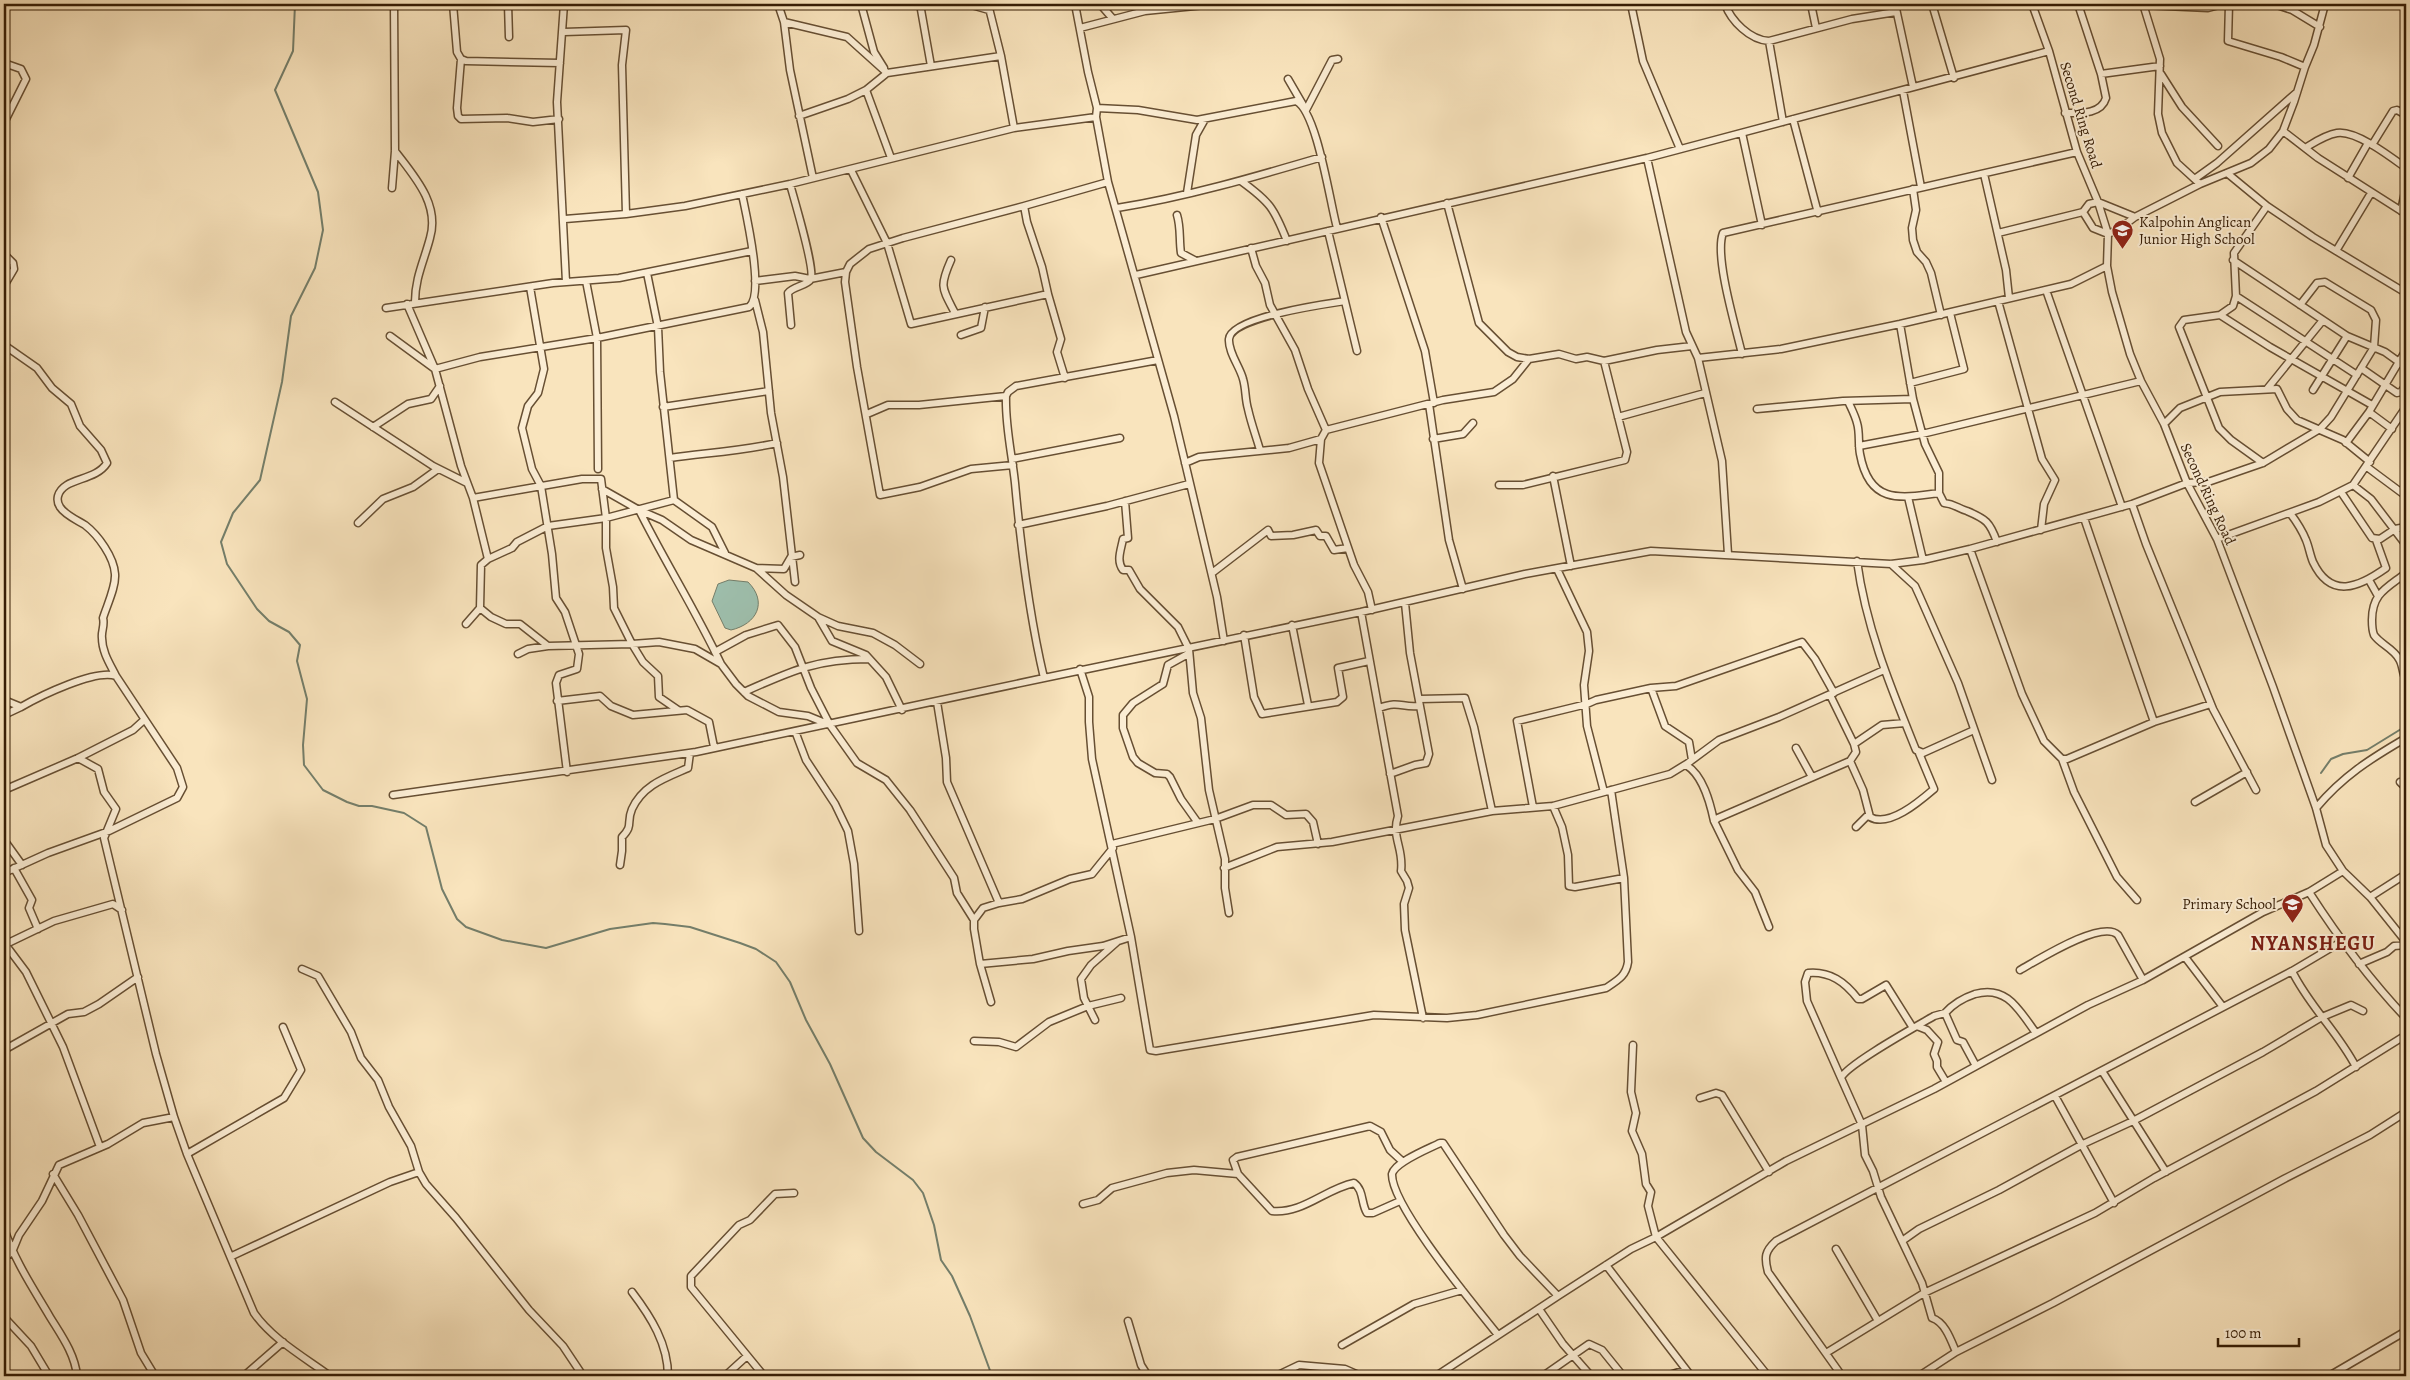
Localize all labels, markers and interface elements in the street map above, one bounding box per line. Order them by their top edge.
street label: Second Ring Road [2055,59,2107,172]
place label: Kalpohin Anglican Junior High School [2139,212,2255,249]
school or university icon: Kalpohin Anglican Junior High School [2111,219,2135,250]
street label: Second Ring Road [2176,440,2241,549]
school or university icon: Primary School [2280,892,2304,923]
place label: Primary School [2182,894,2276,914]
district label: NYANSHEGU [2250,930,2376,957]
scale bar [2218,1315,2299,1347]
text: 100 m [2225,1323,2262,1343]

